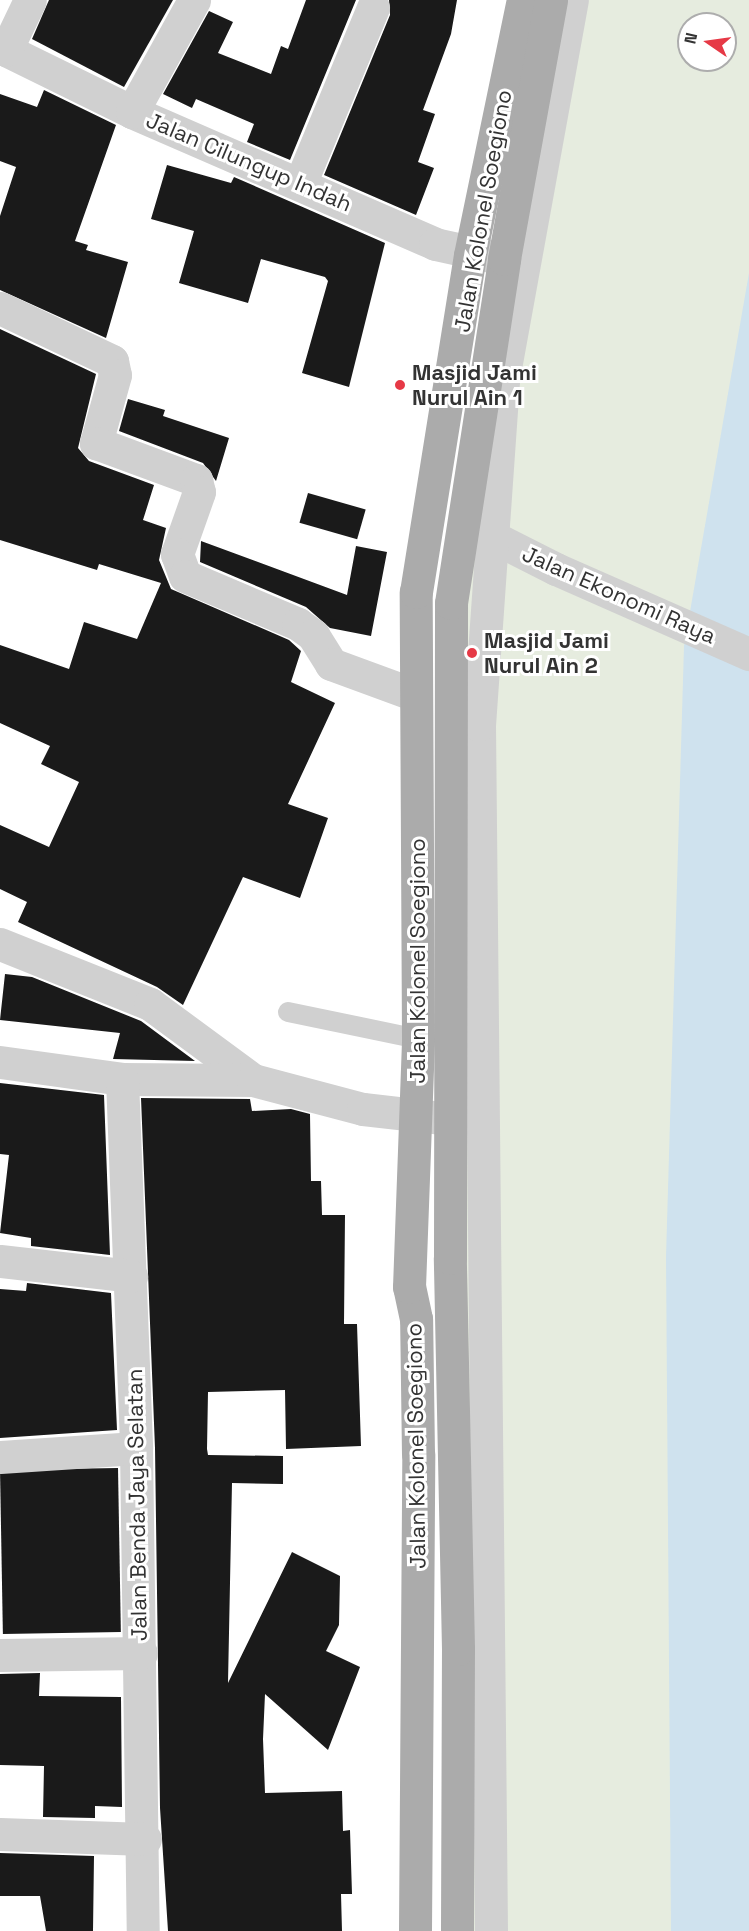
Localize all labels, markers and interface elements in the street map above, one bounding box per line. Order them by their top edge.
north arrow [677,12,737,72]
text: N [679,31,702,46]
street label: Jalan Kolonel Soegiono [449,88,517,334]
street label: Jalan Cilungup Indah [142,107,356,217]
place label: Masjid Jami Nurul Ain 1 [412,359,537,410]
marker: Masjid Jami Nurul Ain 1 [393,378,407,392]
street label: Jalan Ekonomi Raya [518,540,720,650]
place label: Masjid Jami Nurul Ain 2 [484,627,609,678]
marker: Masjid Jami Nurul Ain 2 [465,646,479,660]
street label: Jalan Kolonel Soegiono [405,838,431,1084]
street label: Jalan Kolonel Soegiono [401,1323,431,1569]
street label: Jalan Benda Jaya Selatan [121,1369,153,1641]

